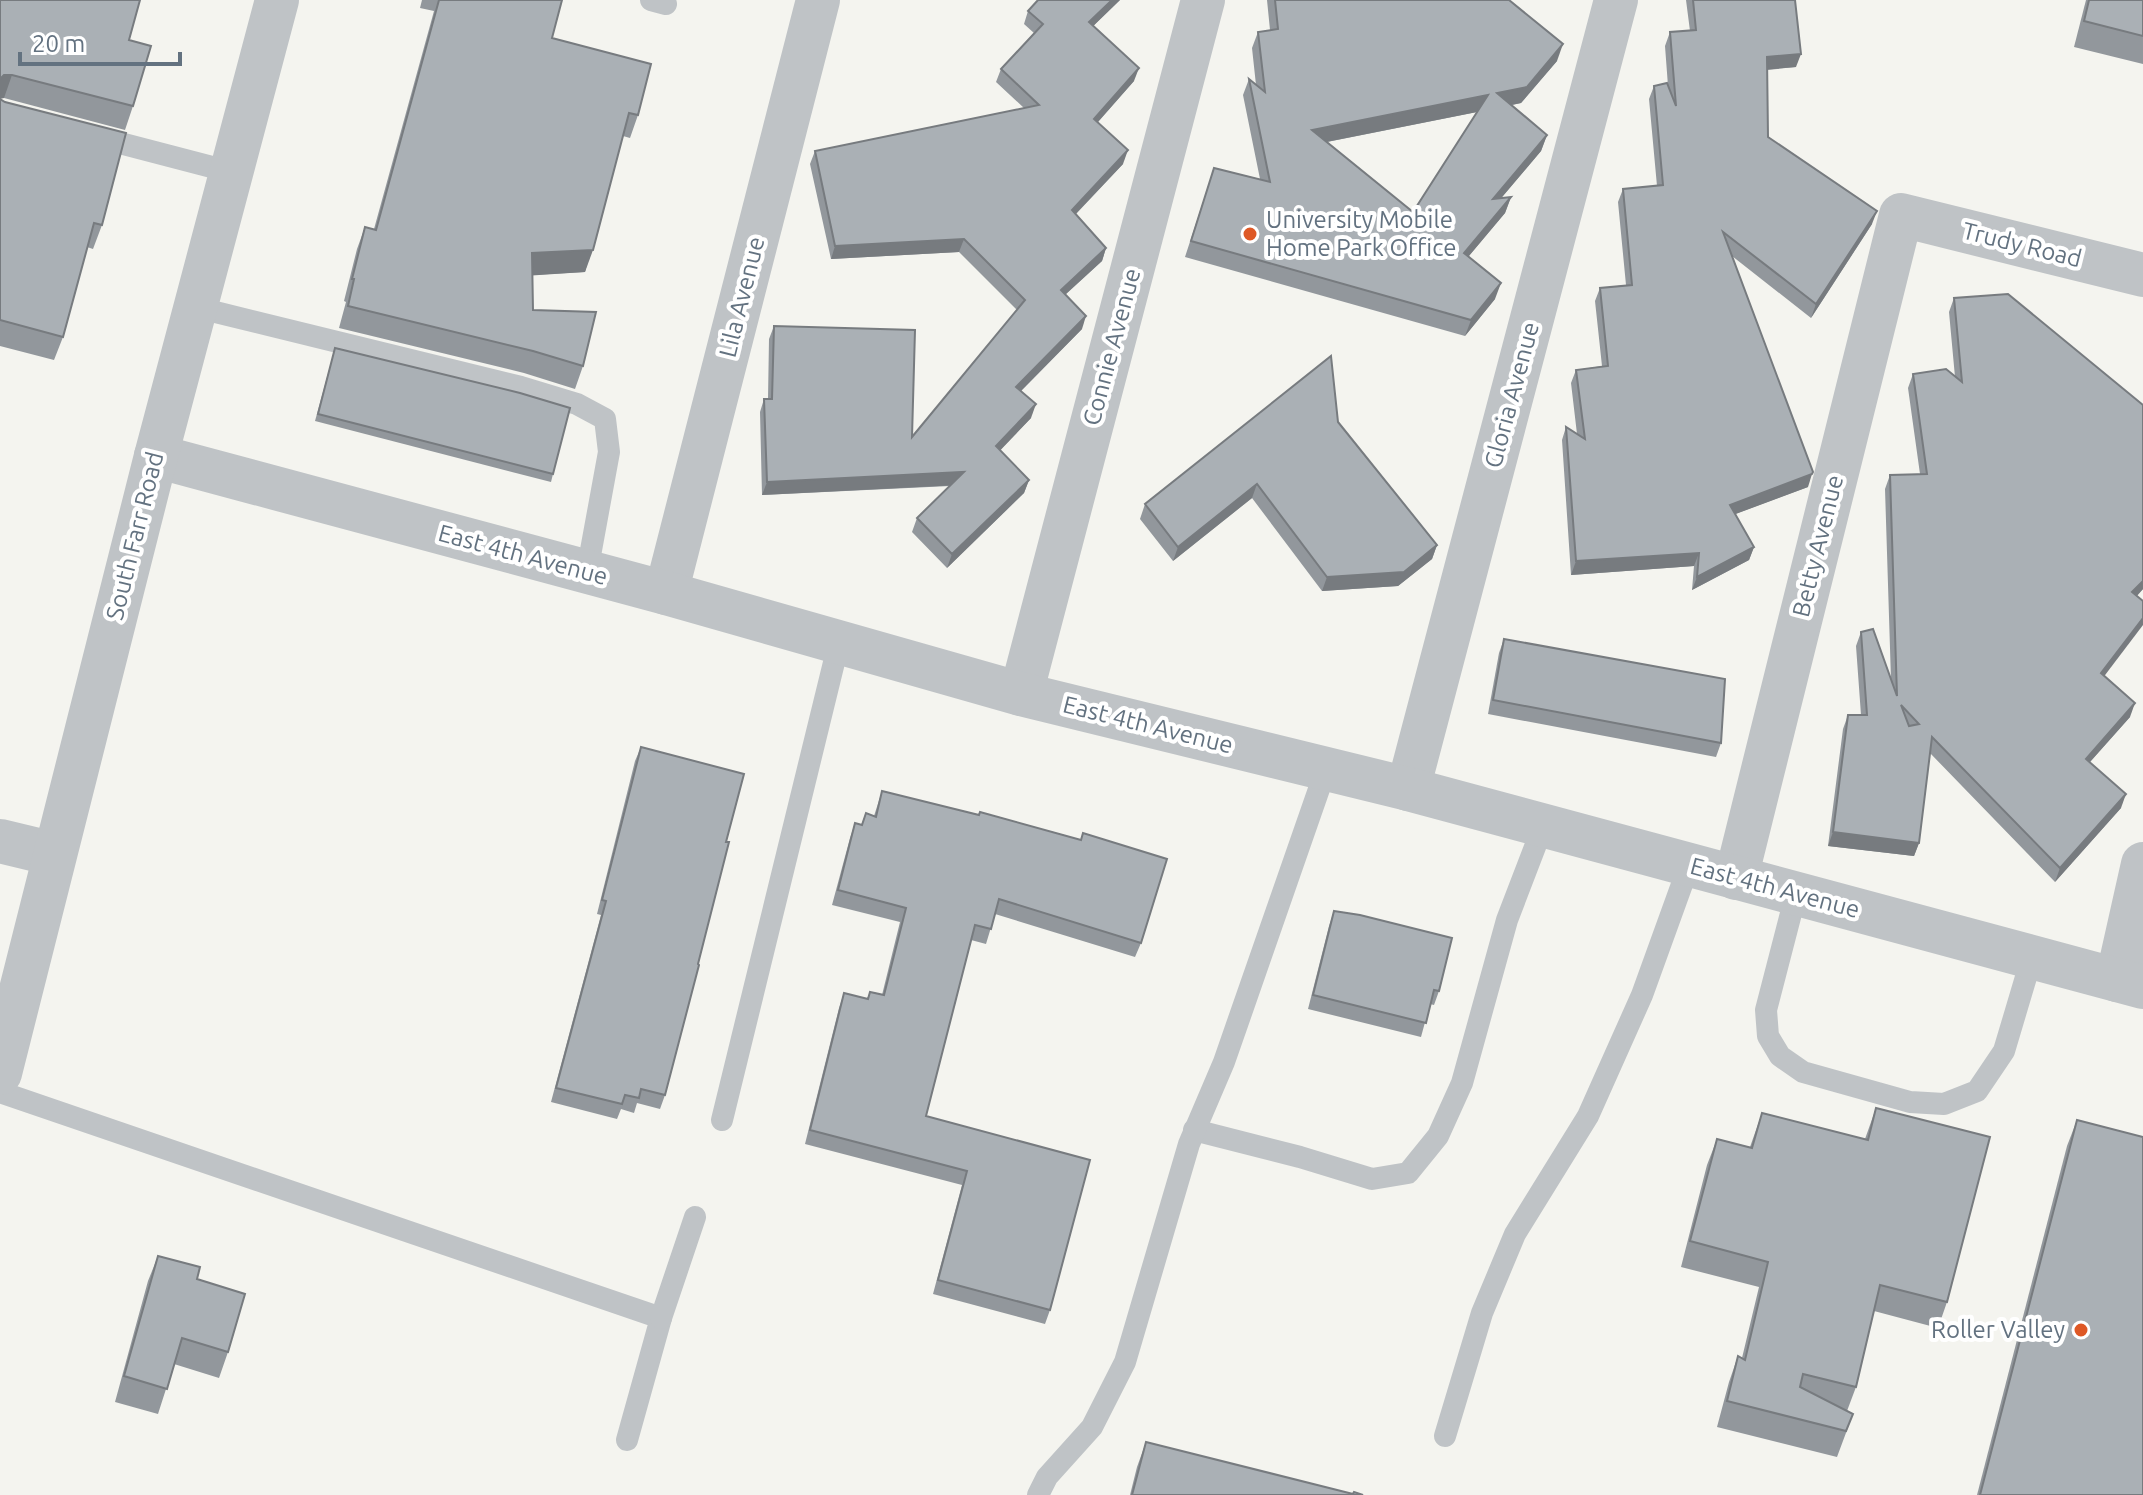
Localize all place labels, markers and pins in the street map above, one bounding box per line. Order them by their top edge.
place label: University Mobile Home Park Office [1266,206,1457,261]
marker: University Mobile Home Park Office [1241,225,1259,243]
place label: Roller Valley [1931,1316,2065,1343]
marker: Roller Valley [2072,1321,2090,1339]

